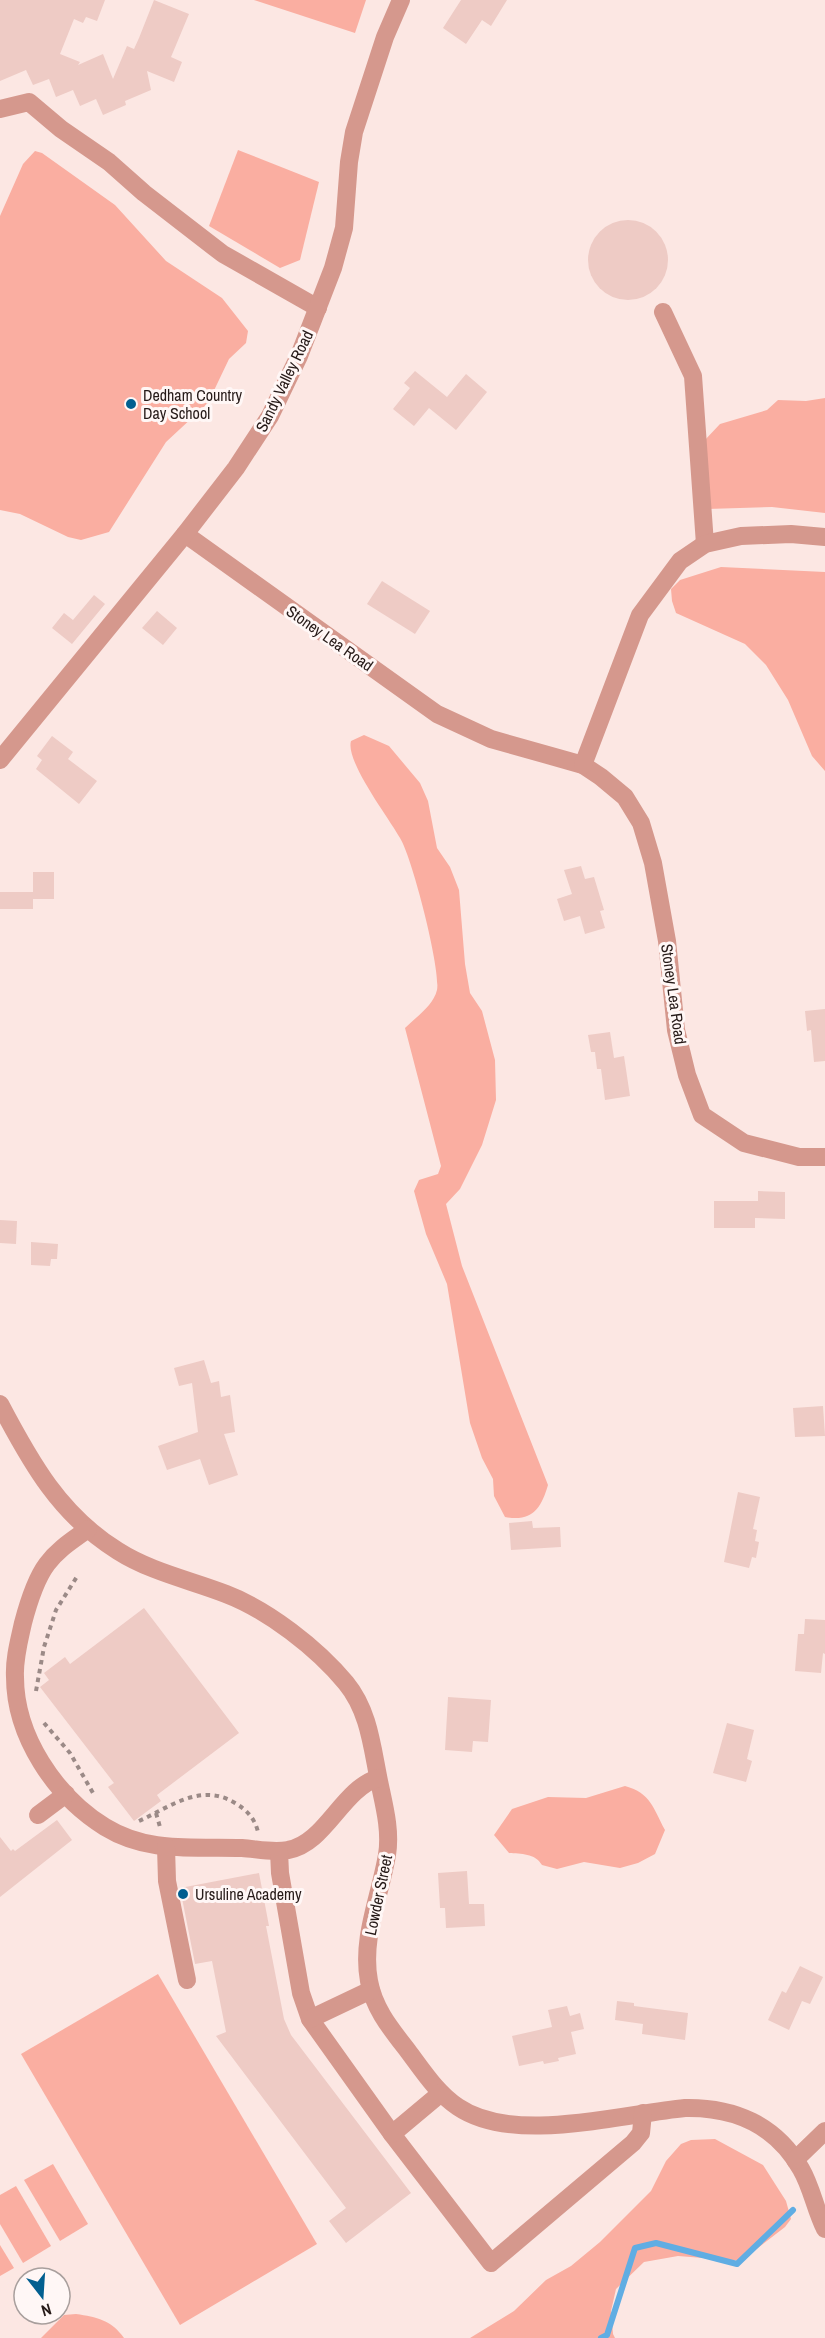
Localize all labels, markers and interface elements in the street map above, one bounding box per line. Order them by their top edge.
street label: Sandy Valley Road [250,326,318,436]
place label: Dedham Country Day School [143,384,243,424]
marker: Dedham Country Day School [124,397,138,411]
street label: Stoney Lea Road [282,600,378,676]
street label: Stoney Lea Road [656,942,692,1046]
street label: Lowder Street [359,1852,397,1937]
place label: Ursuline Academy [195,1883,302,1905]
marker: Ursuline Academy [176,1887,190,1901]
north arrow [12,2266,72,2326]
text: N [39,2298,54,2322]

